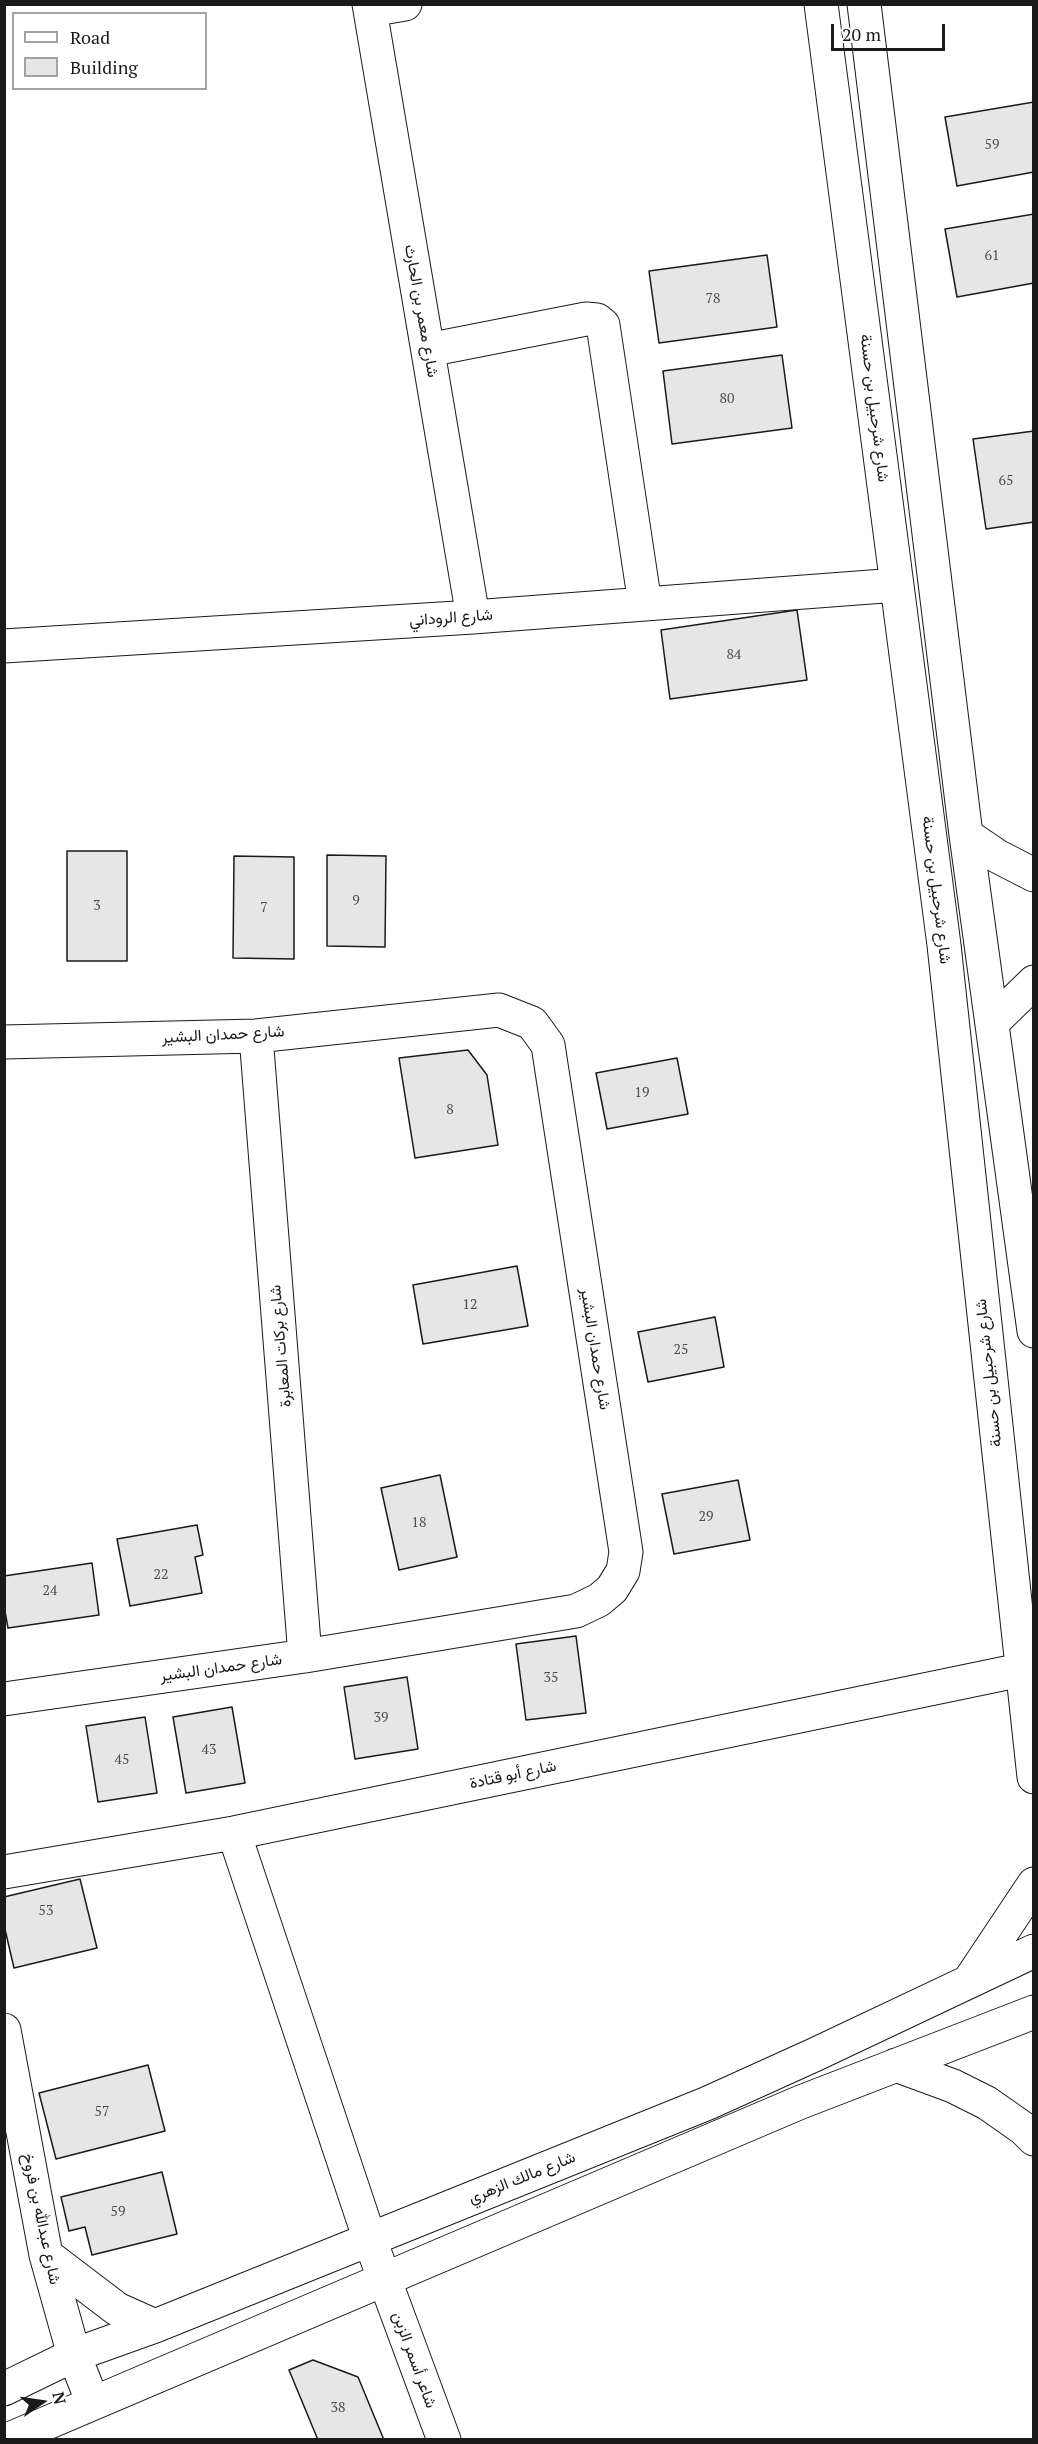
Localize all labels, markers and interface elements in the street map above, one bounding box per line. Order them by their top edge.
legend [12,12,207,90]
scale bar [834,12,948,50]
text: 20 m [842,22,881,46]
text: Road [70,25,110,49]
text: Building [70,55,138,79]
house number: 59 [985,137,999,153]
street label: شارع معمر بن الحارث [400,243,442,379]
house number: 61 [985,248,999,264]
house number: 78 [706,291,720,307]
street label: شارع شرحبيل بن حسنة [855,333,893,483]
house number: 80 [720,391,734,407]
house number: 65 [999,473,1013,489]
street label: شارع الروداني [409,606,493,630]
house number: 84 [727,647,741,663]
street label: شارع شرحبيل بن حسنة [917,815,955,965]
house number: 9 [352,893,360,909]
house number: 3 [93,898,101,914]
house number: 7 [260,900,268,916]
street label: شارع حمدان البشير [161,1022,285,1048]
house number: 19 [635,1085,649,1101]
house number: 8 [446,1102,454,1118]
street label: شارع بركات المعابرة [266,1284,296,1408]
street label: شارع حمدان البشير [576,1287,614,1411]
house number: 12 [463,1297,477,1313]
street label: شارع شرحبيل بن حسنة [972,1298,1006,1448]
house number: 25 [674,1342,688,1358]
house number: 29 [699,1509,713,1525]
house number: 18 [412,1515,426,1531]
house number: 22 [154,1567,168,1583]
house number: 24 [43,1583,57,1599]
street label: شارع حمدان البشير [159,1650,283,1686]
house number: 35 [544,1670,558,1686]
house number: 39 [374,1710,388,1726]
house number: 43 [202,1742,216,1758]
house number: 45 [115,1752,129,1768]
street label: شارع أبو قتادة [468,1756,558,1794]
house number: 53 [39,1903,53,1919]
house number: 57 [95,2104,109,2120]
street label: شارع مالك الزهري [466,2148,578,2208]
street label: شارع عبدالله بن فروخ [18,2152,64,2286]
house number: 59 [111,2204,125,2220]
street label: شاعر أسمر الزبن [388,2309,440,2411]
north arrow [12,2372,72,2432]
text: N [47,2390,72,2406]
house number: 38 [331,2400,345,2416]

